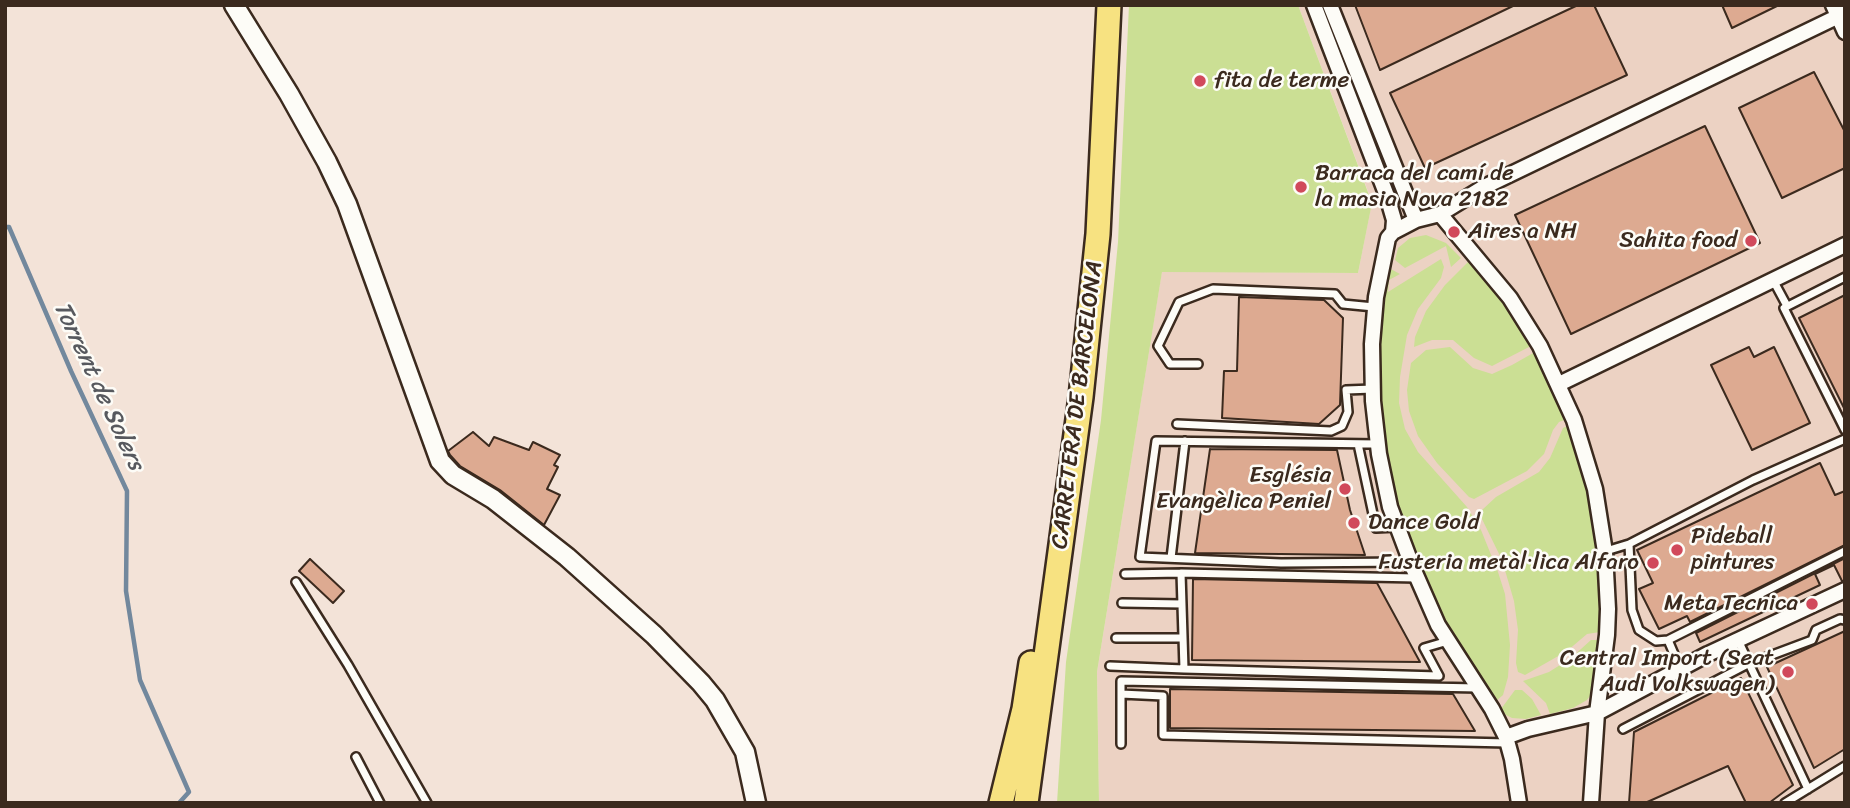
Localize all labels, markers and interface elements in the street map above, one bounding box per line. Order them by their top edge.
place label: fita de terme [1214,67,1349,95]
marker: fita de terme [1192,73,1208,89]
place label: Barraca del camí de la masia Nova 2182 [1315,160,1514,214]
marker: Barraca del camí de la masia Nova 2182 [1293,179,1309,195]
place label: Aires a NH [1468,218,1577,246]
marker: Aires a NH [1446,224,1462,240]
place label: Sahita food [1619,227,1737,255]
marker: Sahita food [1743,233,1759,249]
street label: CARRETERA DE BARCELONA [1047,259,1109,551]
water label: Torrent de Solers [46,297,150,475]
place label: Església Evangèlica Peniel [1156,462,1331,516]
marker: Església Evangèlica Peniel [1337,481,1353,497]
place label: Dance Gold [1368,509,1480,537]
marker: Dance Gold [1346,515,1362,531]
place label: Pideball pintures [1691,523,1775,577]
marker: Pideball pintures [1669,542,1685,558]
place label: Fusteria metàl·lica Alfaro [1378,549,1639,577]
marker: Fusteria metàl·lica Alfaro [1645,555,1661,571]
place label: Meta Tecnica [1664,590,1798,618]
marker: Meta Tecnica [1804,596,1820,612]
place label: Central Import (Seat Audi Volkswagen) [1560,645,1774,699]
marker: Central Import (Seat Audi Volkswagen) [1780,664,1796,680]

